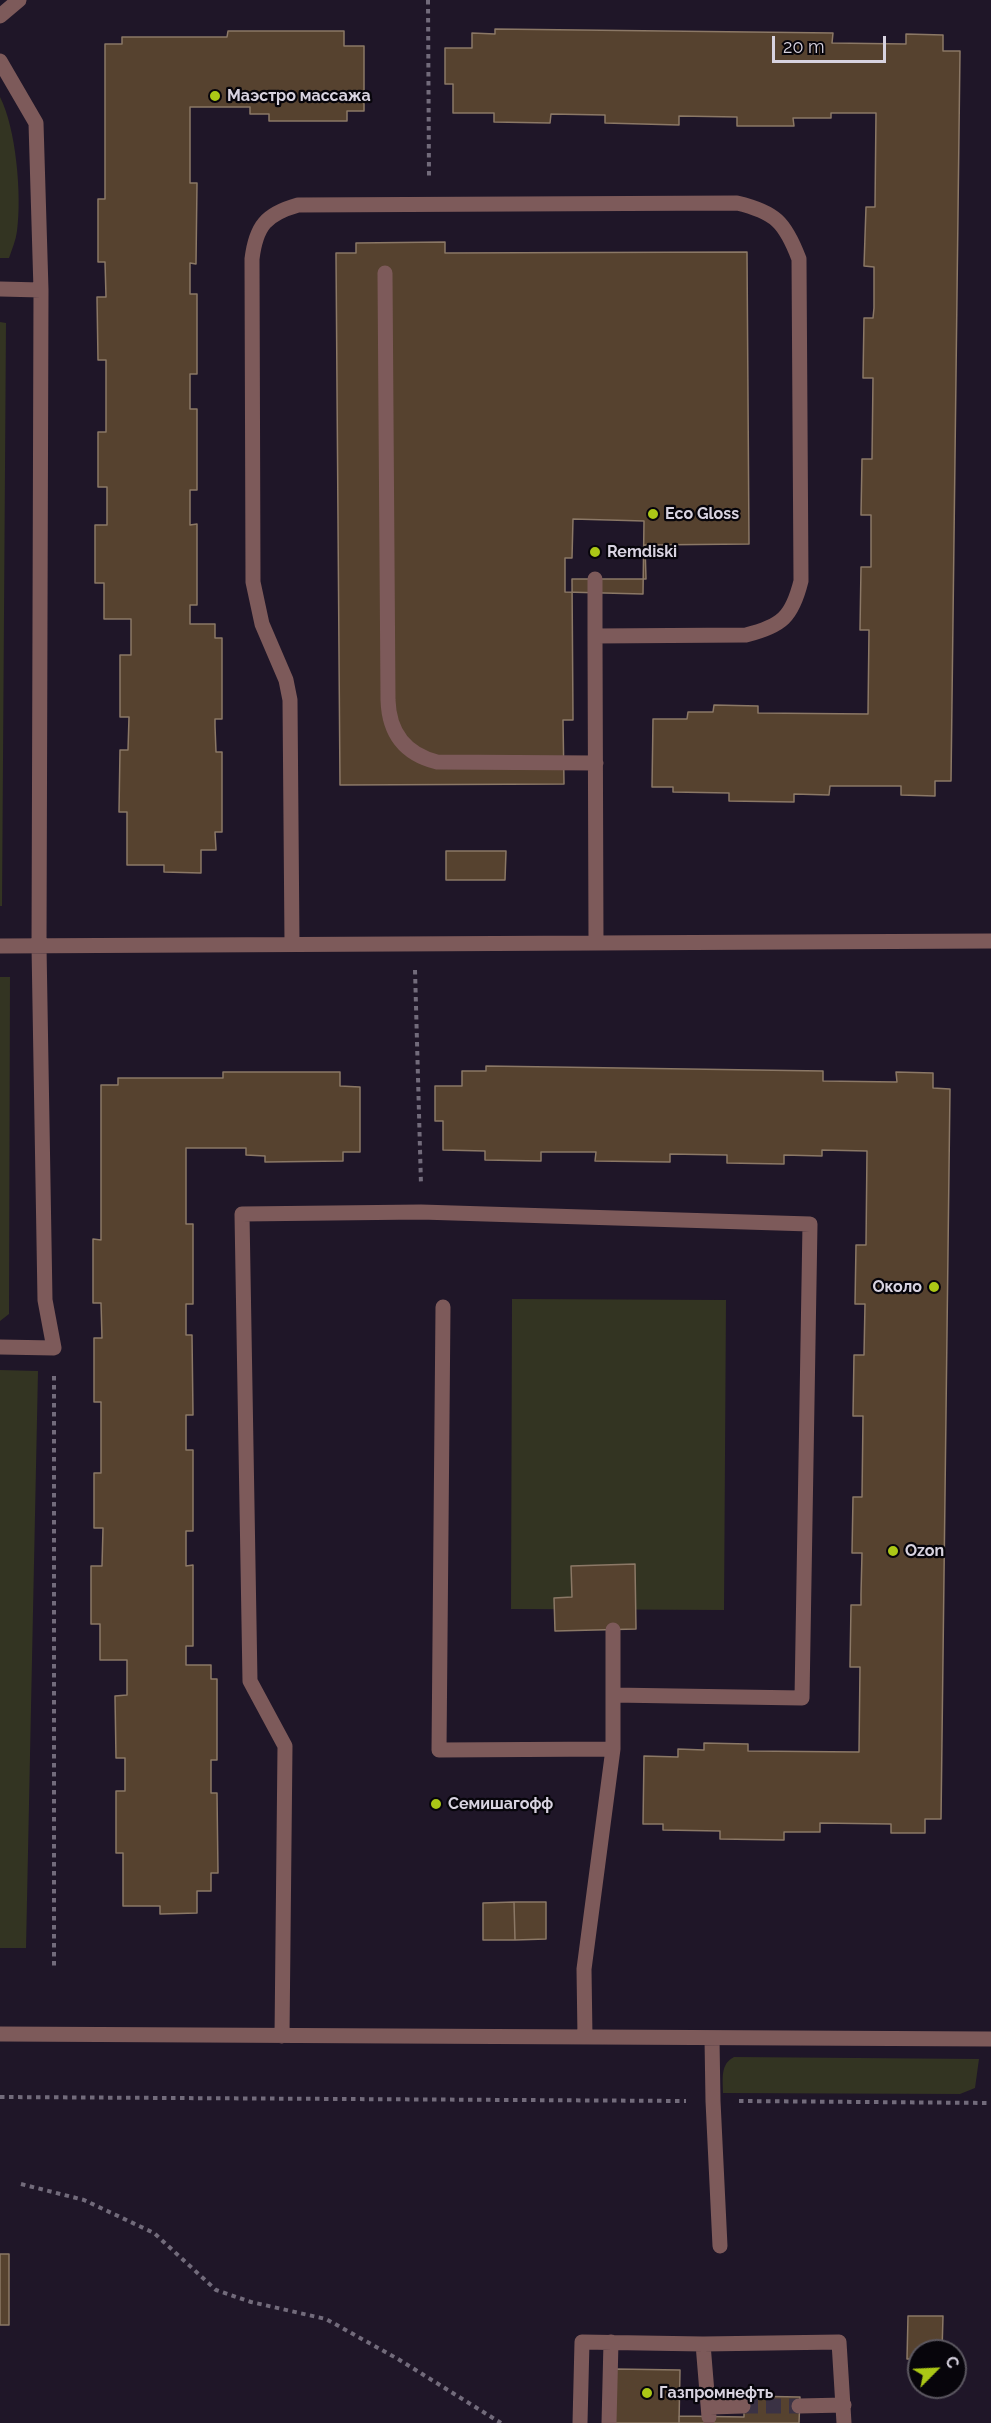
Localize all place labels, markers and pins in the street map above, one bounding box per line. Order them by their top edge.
place label: Маэстро массажа [227,86,371,106]
marker: Маэстро массажа [208,89,222,103]
place label: Eco Gloss [665,504,739,524]
marker: Eco Gloss [646,507,660,521]
place label: Remdiski [607,542,677,562]
marker: Remdiski [588,545,602,559]
place label: Около [872,1277,922,1297]
marker: Около [927,1280,941,1294]
place label: Ozon [905,1541,944,1561]
marker: Ozon [886,1544,900,1558]
place label: Семишагофф [448,1794,553,1814]
marker: Семишагофф [429,1797,443,1811]
place label: Газпромнефть [659,2383,773,2403]
marker: Газпромнефть [640,2386,654,2400]

